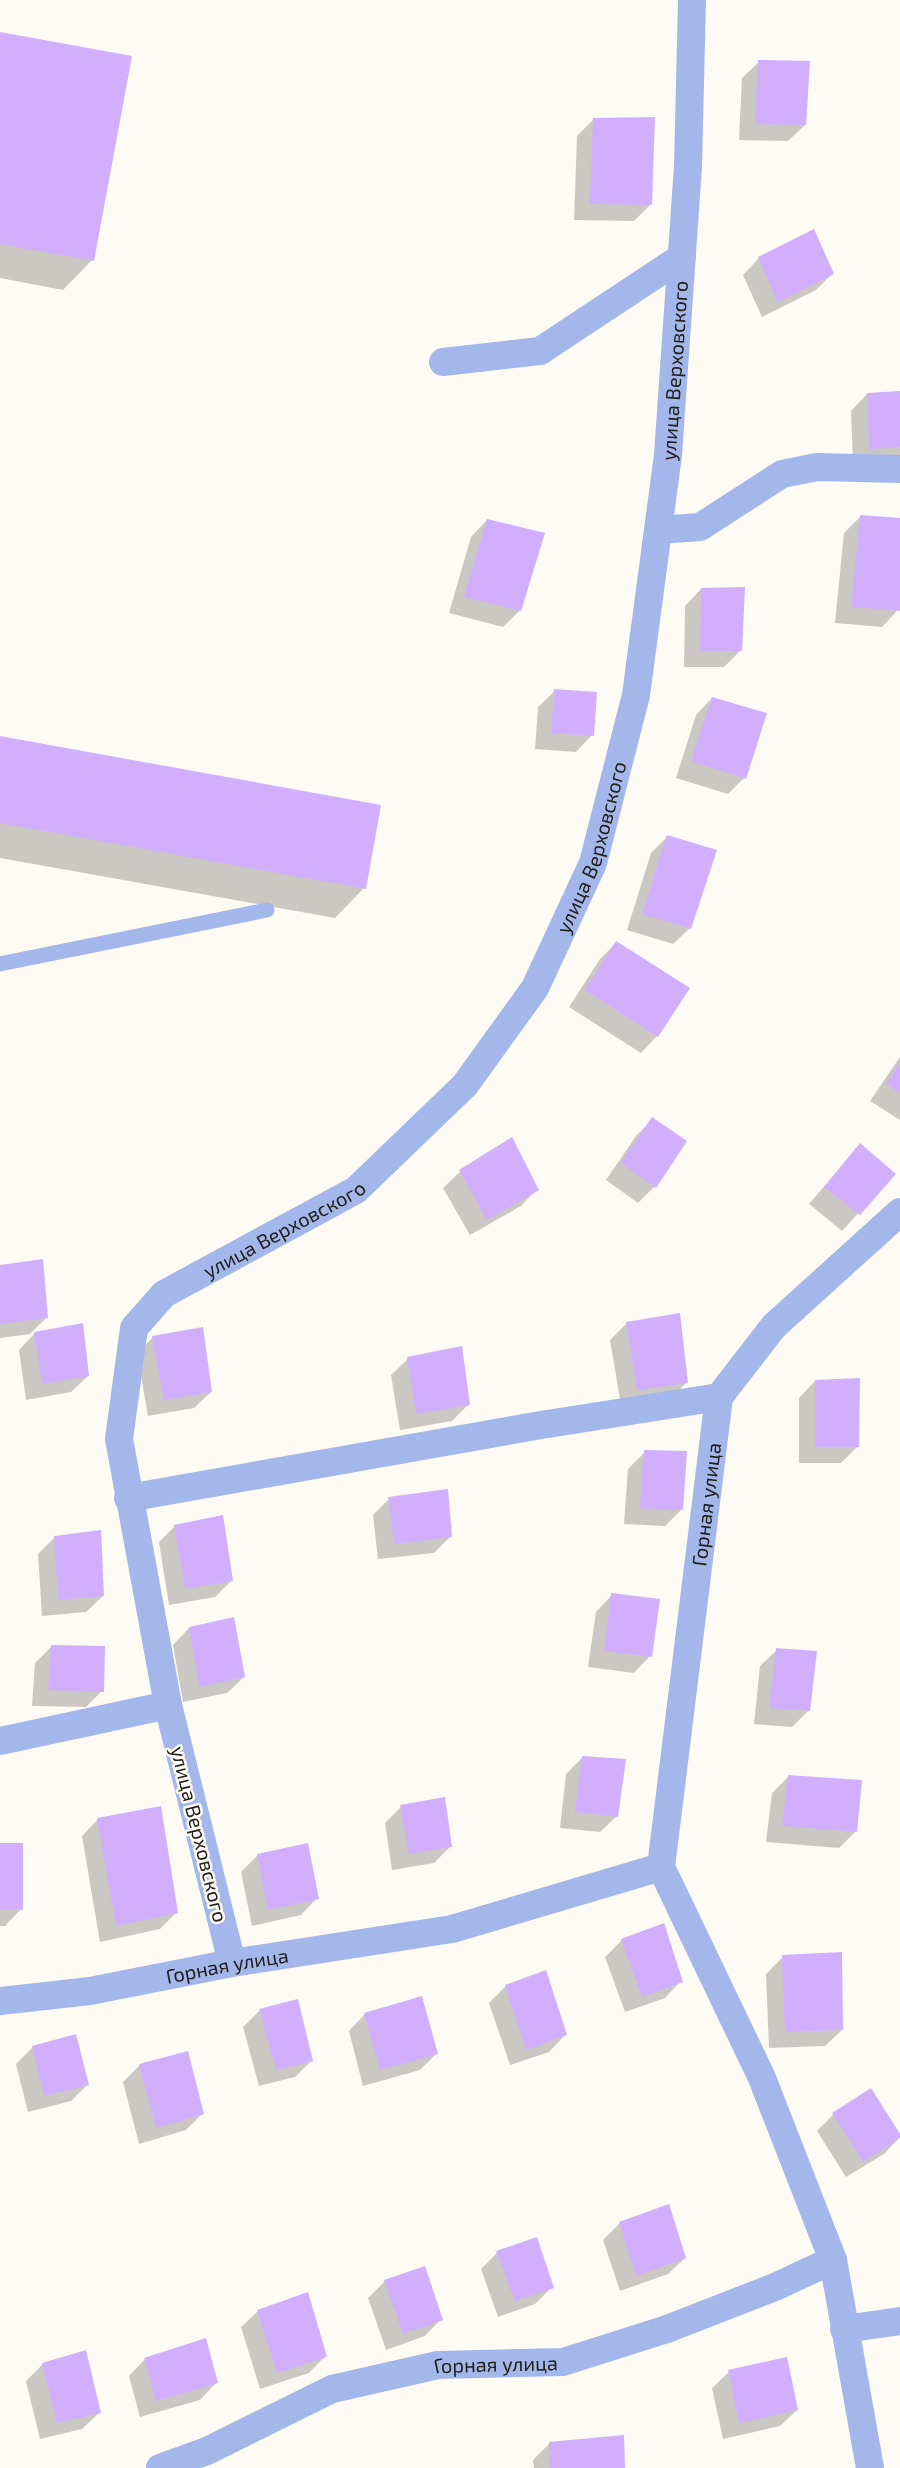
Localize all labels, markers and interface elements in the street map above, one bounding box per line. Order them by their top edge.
street label: улица Верховского [655,280,692,462]
street label: улица Верховского [550,759,631,937]
street label: улица Верховского [199,1176,370,1283]
street label: Горная улица [686,1441,725,1567]
street label: улица Верховского [166,1744,233,1925]
street label: Горная улица [164,1942,290,1988]
street label: Горная улица [431,2350,558,2378]

